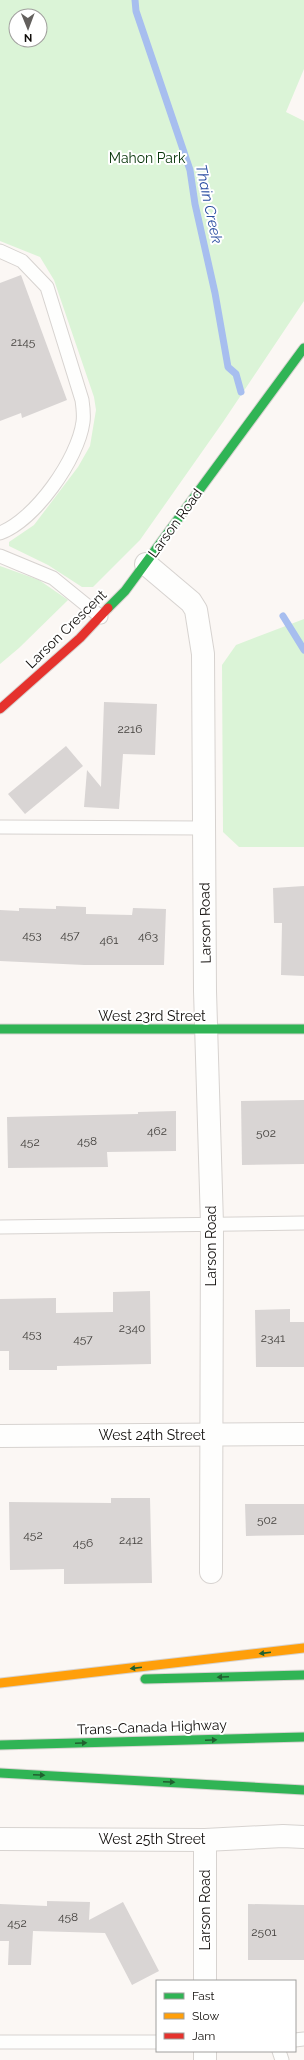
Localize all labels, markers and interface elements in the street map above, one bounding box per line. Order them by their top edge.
north arrow [8,8,48,48]
text: N [24,31,32,44]
park label: Mahon Park [109,150,186,166]
water label: Thain Creek [192,163,226,245]
house number: 2145 [11,335,36,349]
street label: Larson Road [145,485,205,561]
street label: Larson Crescent [23,586,110,671]
house number: 2216 [118,722,142,736]
street label: Larson Road [196,882,214,964]
house number: 453 [22,928,42,942]
house number: 457 [60,928,80,942]
house number: 463 [138,929,158,943]
house number: 461 [100,933,118,947]
street label: West 23rd Street [98,1008,206,1024]
house number: 462 [147,1124,167,1138]
house number: 502 [256,1126,276,1140]
house number: 458 [77,1134,97,1148]
house number: 452 [20,1135,40,1149]
street label: Larson Road [203,1205,219,1287]
house number: 2340 [119,1321,145,1335]
house number: 453 [22,1327,42,1341]
house number: 2341 [261,1331,285,1345]
house number: 457 [73,1332,93,1346]
street label: West 24th Street [98,1427,206,1443]
house number: 502 [257,1513,277,1527]
house number: 452 [23,1528,43,1542]
house number: 2412 [119,1533,143,1547]
house number: 456 [73,1536,93,1550]
one-way arrow [259,1649,271,1656]
one-way arrow [130,1664,142,1671]
one-way arrow [216,1674,229,1680]
street label: Trans-Canada Highway [77,1716,228,1738]
one-way arrow [205,1736,217,1743]
one-way arrow [75,1740,88,1746]
one-way arrow [33,1771,45,1778]
one-way arrow [163,1779,176,1785]
street label: West 25th Street [98,1831,206,1847]
street label: Larson Road [197,1869,213,1951]
house number: 458 [58,1910,78,1924]
house number: 452 [7,1916,27,1930]
house number: 2501 [251,1925,277,1939]
legend [156,1980,296,2052]
text: Fast [192,1989,215,2003]
text: Slow [192,2009,219,2023]
text: Jam [192,2029,215,2043]

